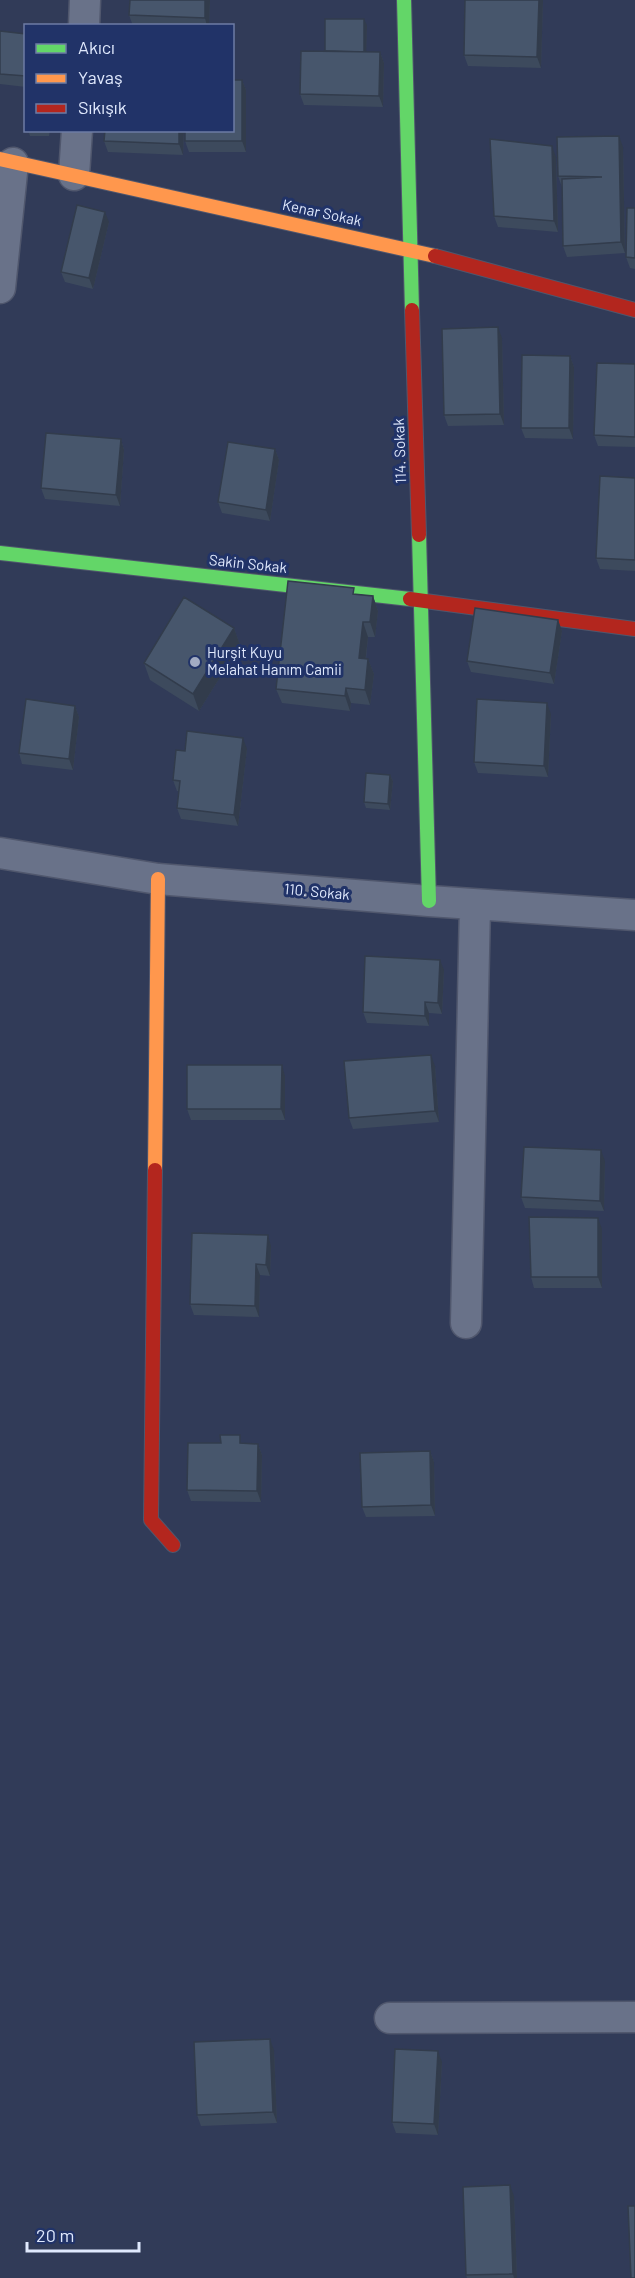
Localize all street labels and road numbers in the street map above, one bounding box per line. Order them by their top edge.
street label: Kenar Sokak [281,195,364,229]
street label: 114. Sokak [389,418,409,484]
street label: Sakin Sokak [208,550,288,576]
street label: 110. Sokak [284,879,351,903]

